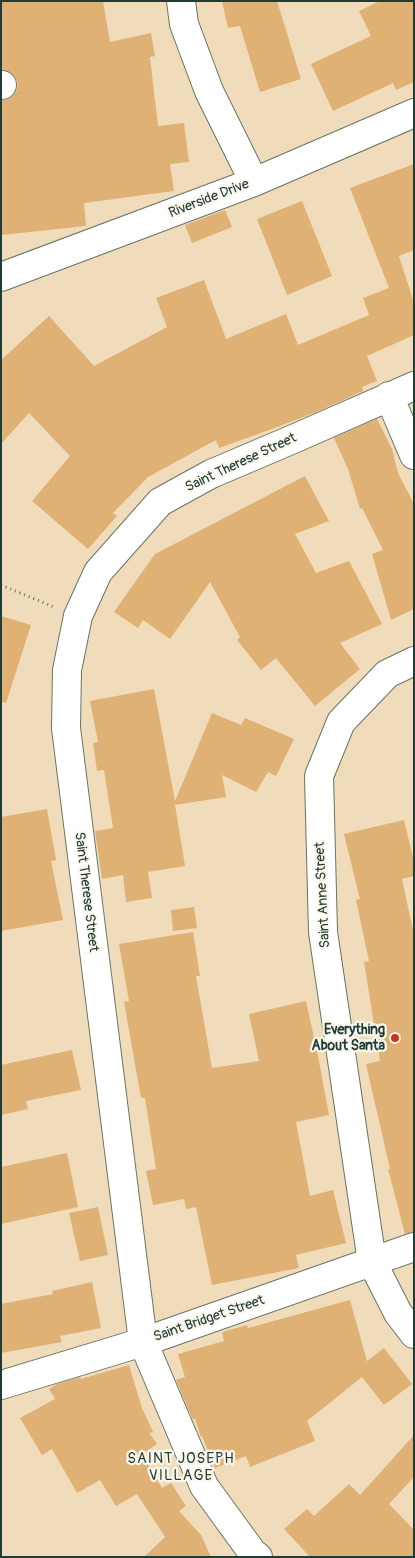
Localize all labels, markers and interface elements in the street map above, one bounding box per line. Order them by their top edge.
street label: Riverside Drive [166,176,252,222]
street label: Saint Therese Street [183,430,299,496]
street label: Saint Therese Street [70,831,102,953]
street label: Saint Anne Street [312,841,334,949]
place label: Everything About Santa [312,1022,385,1054]
marker: Everything About Santa [389,1032,401,1044]
street label: Saint Bridget Street [151,1292,267,1346]
district label: SAINT JOSEPH VILLAGE [126,1450,236,1485]

